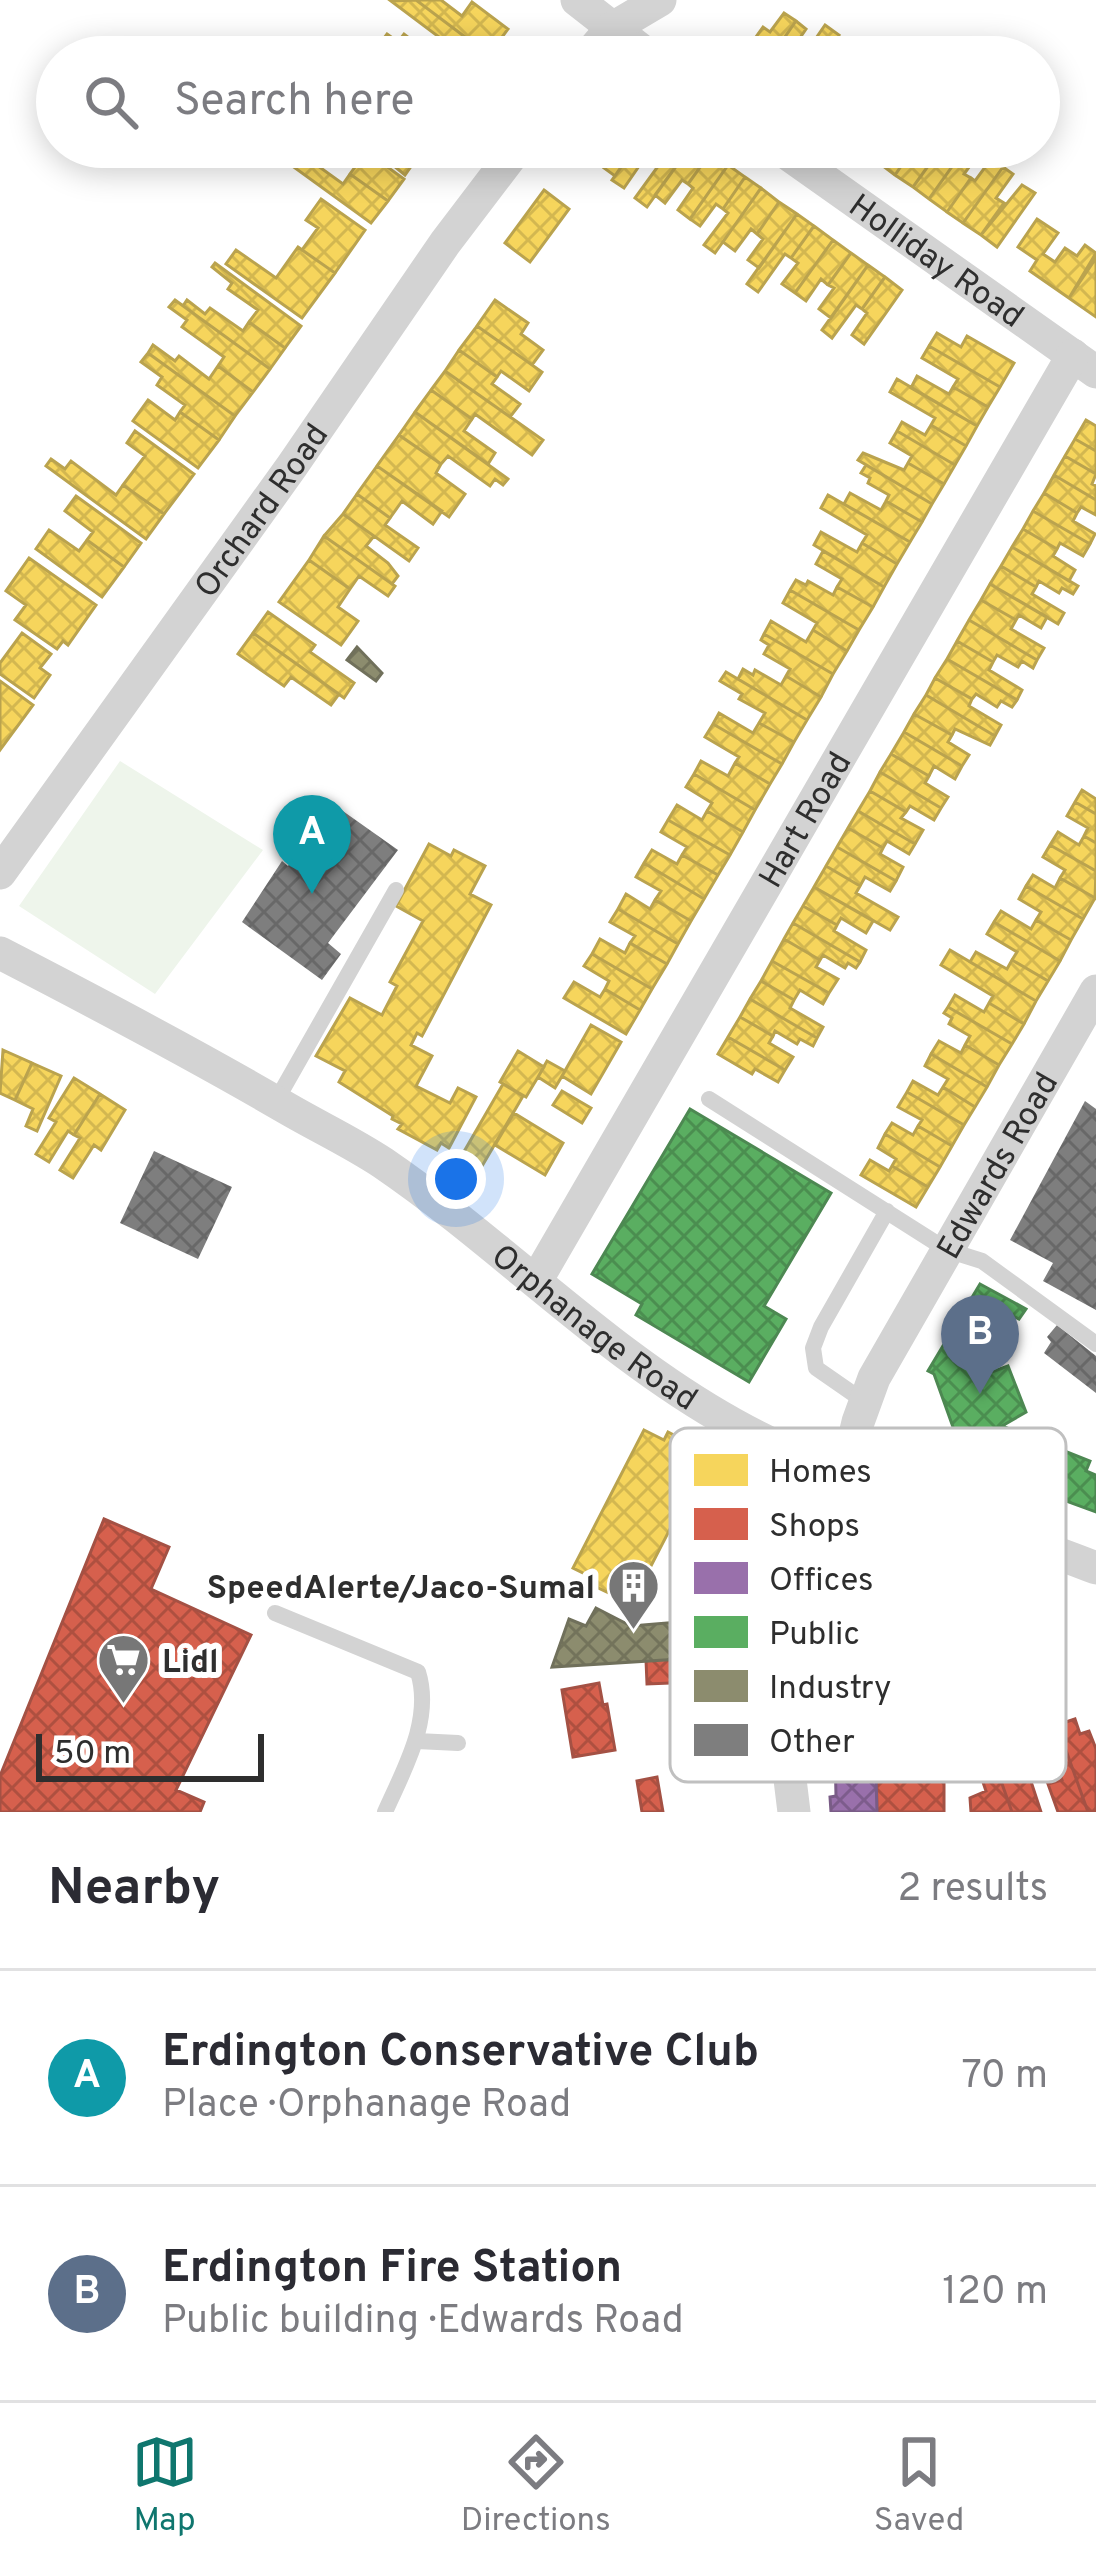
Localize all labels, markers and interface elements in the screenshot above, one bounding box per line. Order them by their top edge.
search box [36,36,1060,168]
icon: search [78,69,144,135]
text: Search here [174,74,414,131]
street label: Holliday Road [839,187,1031,339]
street label: Orchard Road [187,417,340,607]
street label: Hart Road [752,746,863,896]
pin: A [273,795,351,894]
street label: Edwards Road [930,1066,1070,1268]
your location [426,1149,486,1209]
street label: Orphanage Road [481,1237,704,1422]
pin: B [941,1295,1019,1394]
legend [670,1428,1066,1782]
text: Homes [769,1453,872,1495]
text: Shops [769,1507,860,1549]
building icon: SpeedAlerte/Jaco-Sumal [606,1558,662,1632]
text: Offices [769,1561,873,1603]
place label: SpeedAlerte/Jaco-Sumal [207,1569,595,1611]
text: Public [769,1615,860,1657]
supermarket icon: Lidl [95,1632,151,1706]
place label: Lidl [162,1643,219,1685]
text: Industry [769,1669,891,1711]
text: Other [769,1723,855,1765]
scale bar [36,1728,264,1781]
text: 50 m [54,1734,131,1776]
text: Nearby [48,1858,220,1923]
text: 2 results [897,1866,1048,1915]
text: Erdington Conservative Club [162,2025,759,2082]
text: A [73,2053,101,2102]
text: 70 m [962,2053,1048,2102]
text: Place · Orphanage Road [162,2082,571,2131]
text: Erdington Fire Station [162,2241,622,2298]
text: B [74,2269,100,2318]
text: 120 m [942,2269,1048,2318]
text: Public building · Edwards Road [162,2298,684,2347]
tab: Map [132,2429,198,2543]
tab: Directions [461,2429,611,2543]
tab: Saved [874,2429,964,2543]

